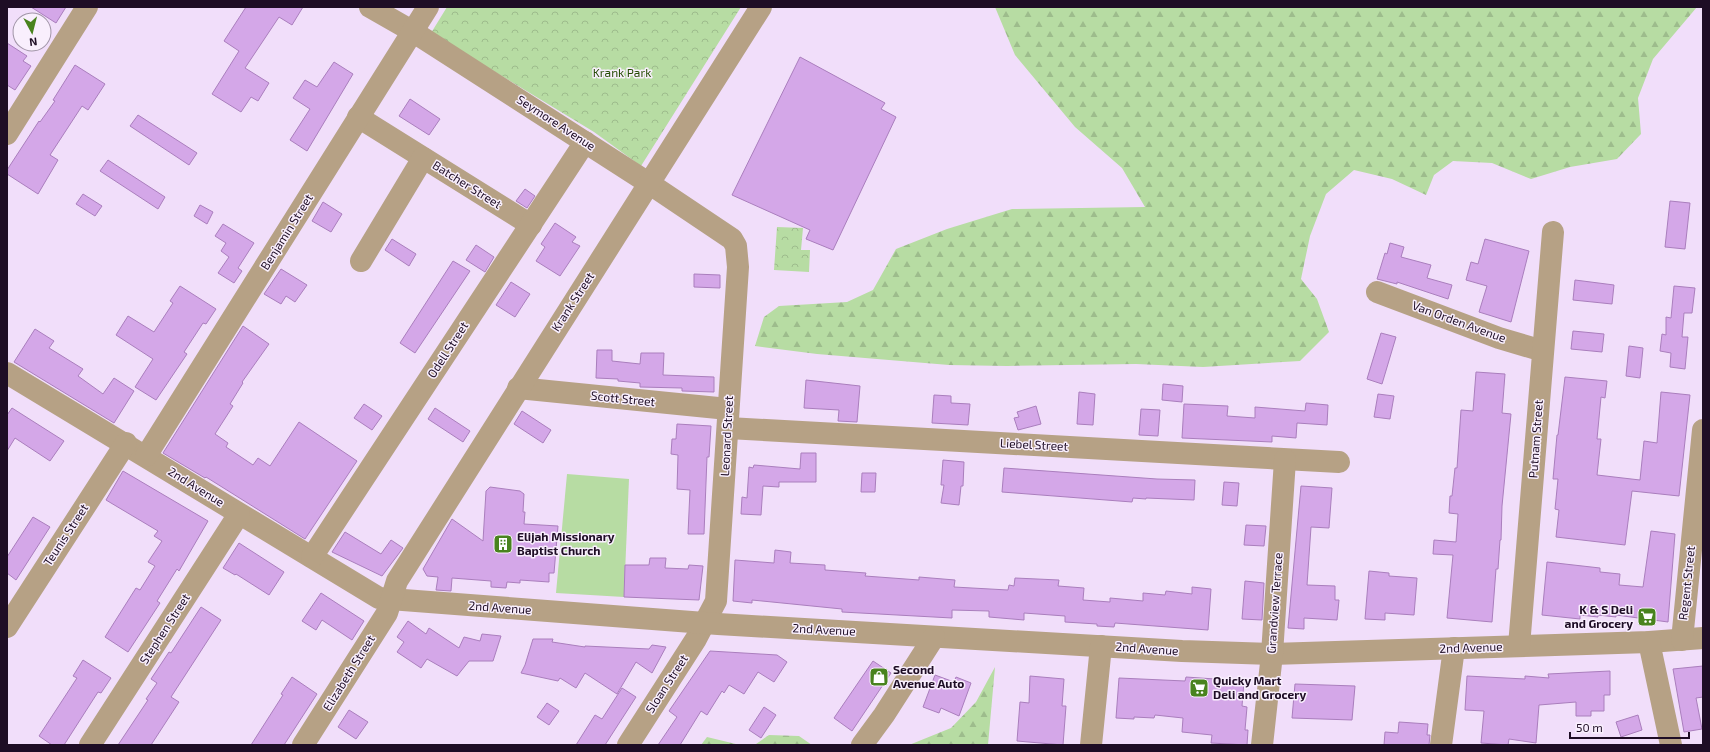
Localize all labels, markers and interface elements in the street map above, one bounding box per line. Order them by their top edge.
north arrow [12,12,52,52]
text: N [28,35,38,49]
park label: Krank Park [593,65,651,79]
street label: Seymore Avenue [515,92,598,153]
street label: Batcher Street [431,157,505,211]
street label: Benjamin Street [257,191,316,273]
street label: Krank Street [548,269,597,334]
street label: Van Orden Avenue [1411,298,1508,345]
street label: Odell Street [424,318,471,380]
street label: Scott Street [590,388,656,408]
street label: Leonard Street [717,395,735,477]
street label: Putnam Street [1525,399,1545,479]
street label: Liebel Street [1000,435,1069,453]
street label: 2nd Avenue [166,463,227,509]
street label: Teunis Street [40,501,91,568]
place label: Elijah Missionary Baptist Church [517,529,615,557]
building icon: Elijah Missionary Baptist Church [492,533,514,555]
street label: Regent Street [1675,545,1697,621]
street label: Grandview Terrace [1263,552,1285,654]
street label: Stephen Street [136,590,192,666]
street label: 2nd Avenue [468,598,532,616]
place label: K & S Deli and Grocery [1565,602,1633,631]
supermarket icon: K & S Deli and Grocery [1636,606,1658,628]
street label: 2nd Avenue [792,620,856,638]
street label: Elizabeth Street [319,632,377,713]
street label: 2nd Avenue [1115,639,1179,657]
street label: 2nd Avenue [1439,639,1503,655]
street label: Sloan Street [642,651,690,715]
place label: Second Avenue Auto [893,662,964,690]
shop icon: Second Avenue Auto [868,666,890,688]
place label: Quicky Mart Deli and Grocery [1213,673,1306,702]
supermarket icon: Quicky Mart Deli and Grocery [1188,677,1210,699]
scale bar [1570,714,1689,740]
text: 50 m [1576,720,1603,734]

